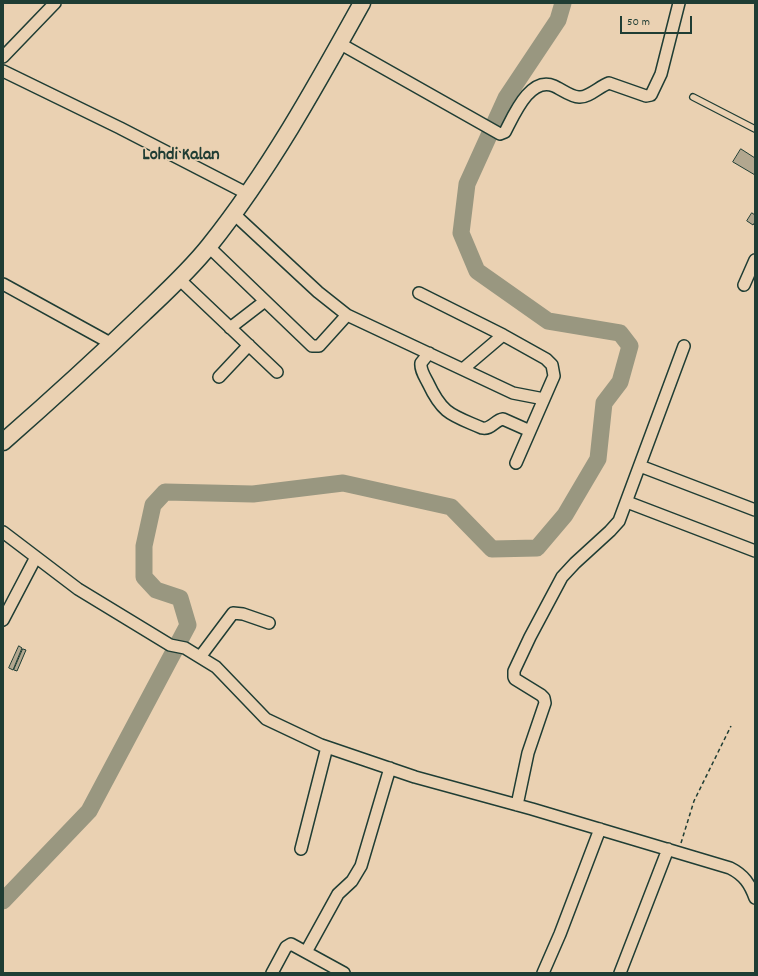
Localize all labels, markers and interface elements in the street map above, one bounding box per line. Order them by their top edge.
scale bar [622,8,694,34]
text: 50 m [627,14,650,31]
district label: Lohdi Kalan [142,146,220,168]

